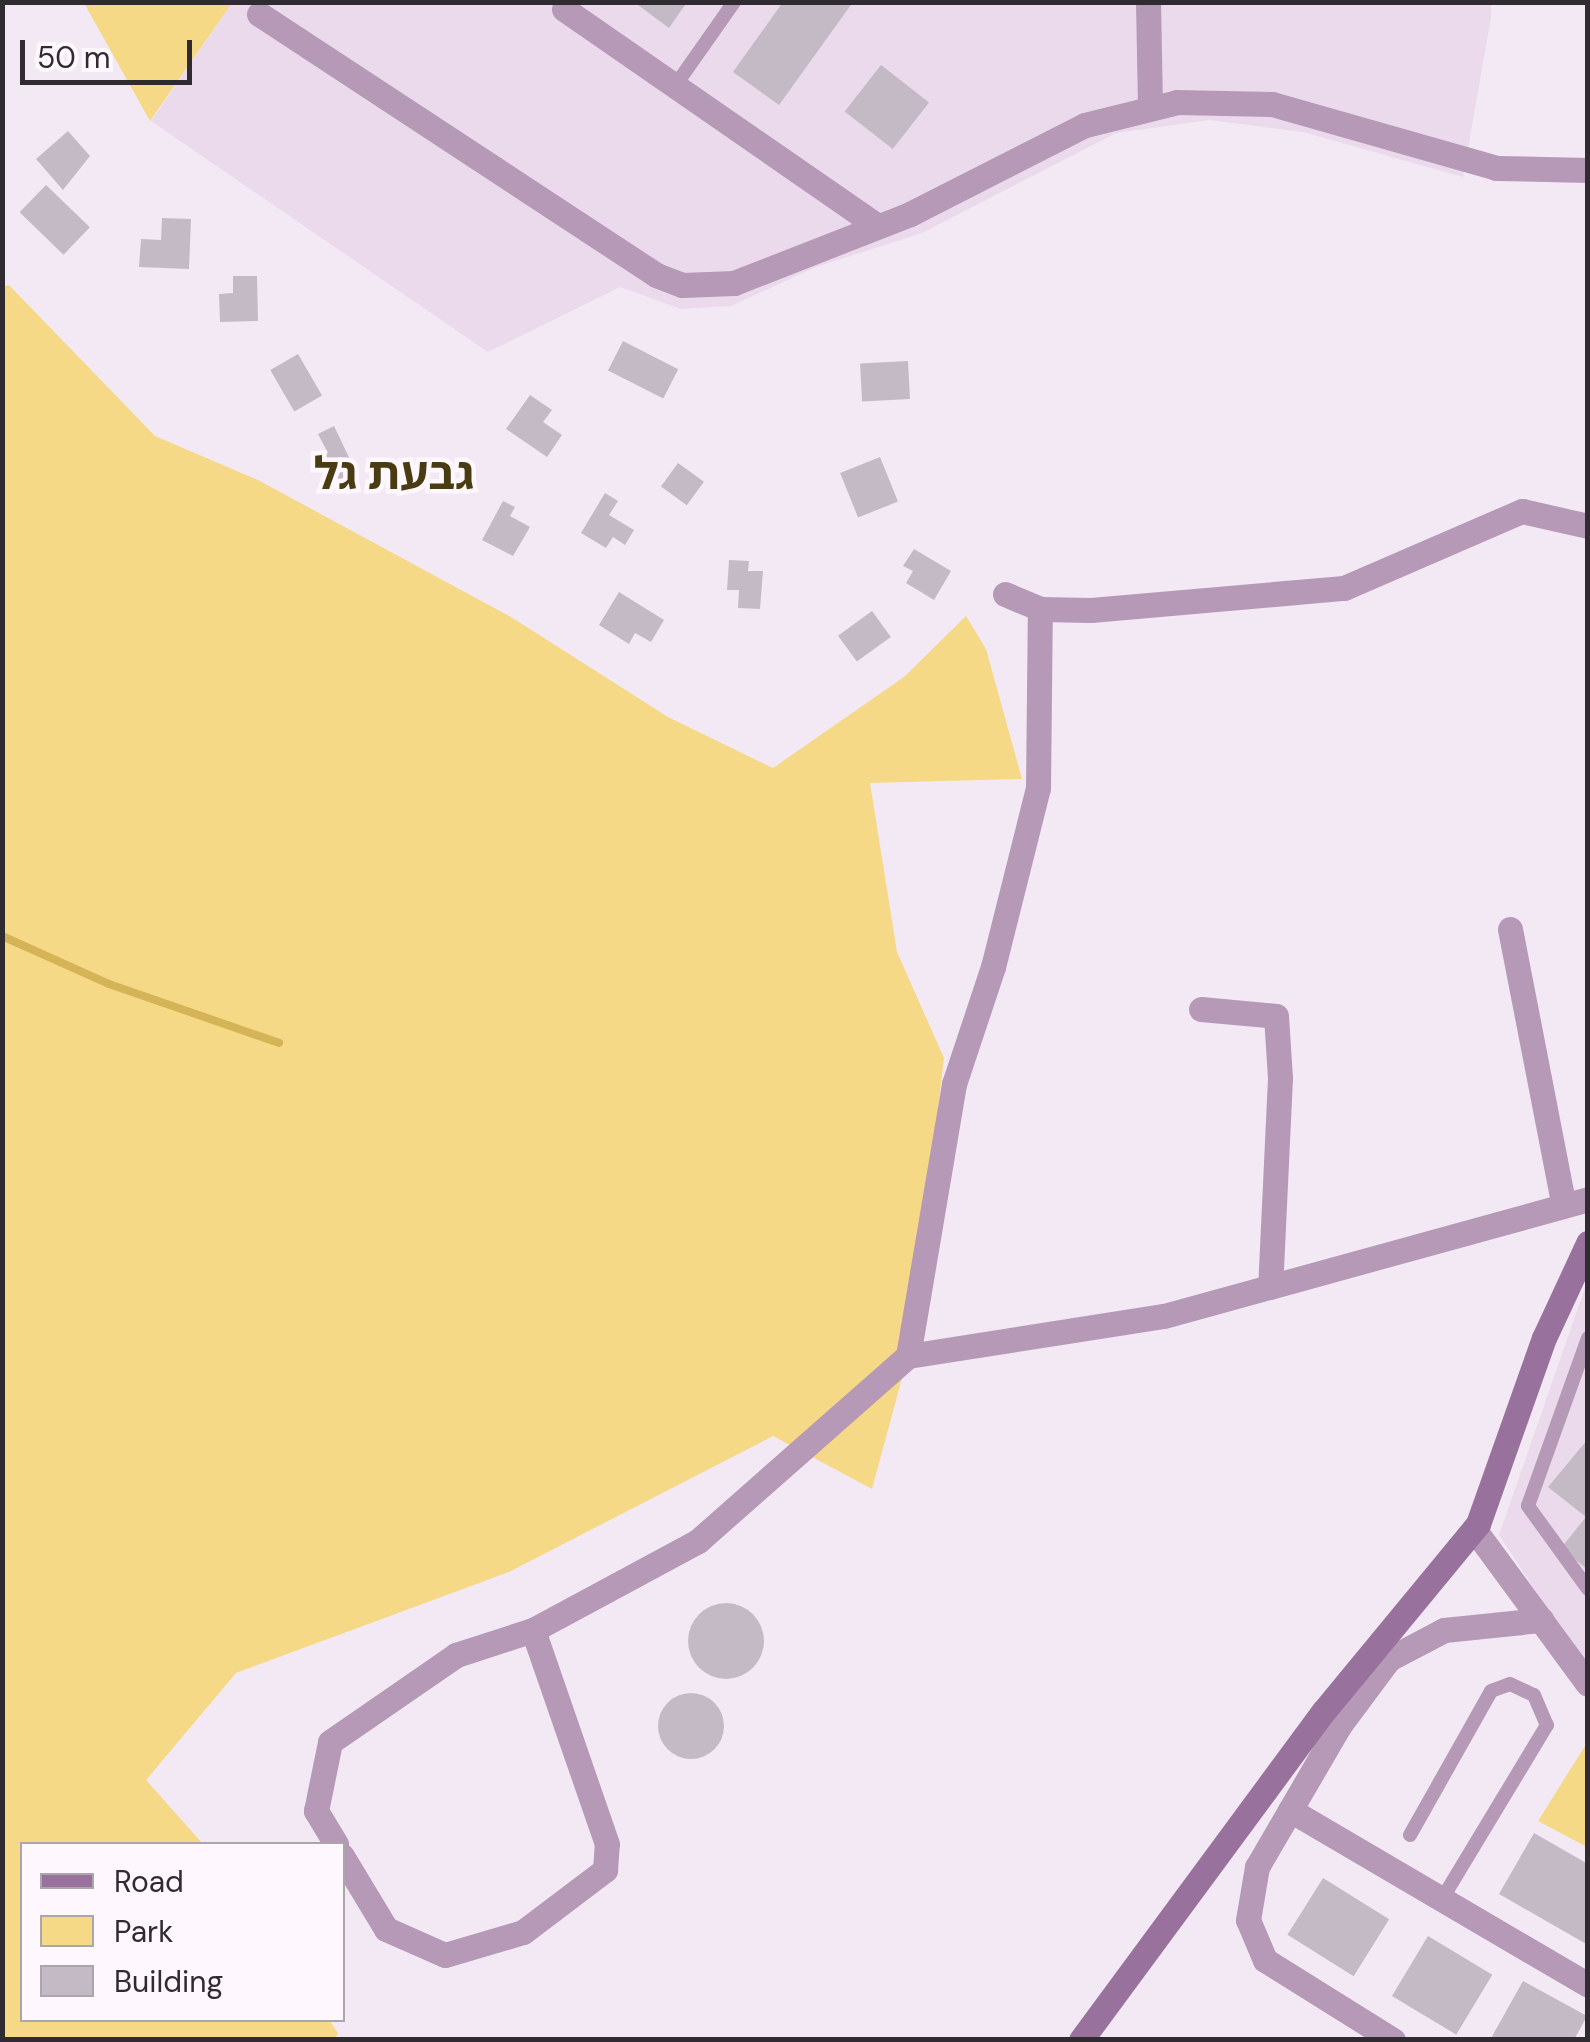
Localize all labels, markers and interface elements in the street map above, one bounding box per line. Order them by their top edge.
scale bar [25,20,198,82]
text: 50 m [37,38,111,77]
district label: גבעת גל [314,447,474,501]
legend [20,1842,345,2022]
text: Road [114,1862,184,1901]
text: Park [114,1912,173,1951]
text: Building [114,1962,223,2001]

